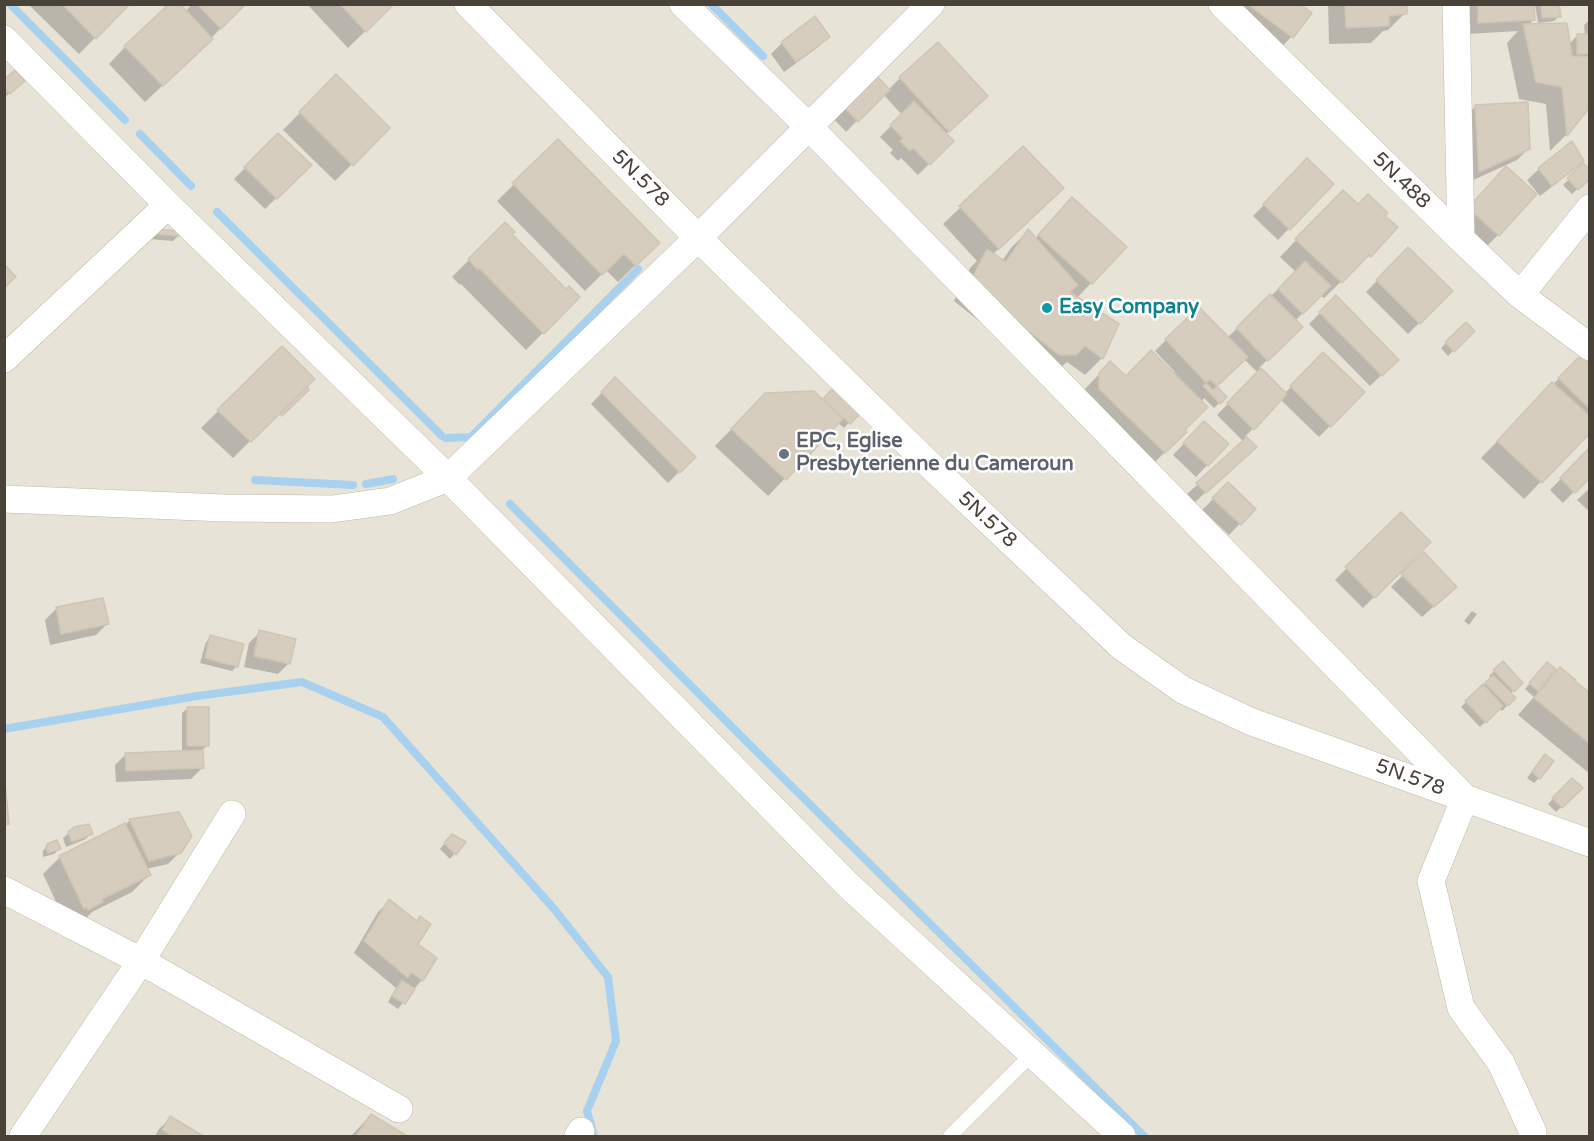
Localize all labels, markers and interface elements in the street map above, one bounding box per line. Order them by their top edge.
street label: 5N.578 [606,145,674,213]
street label: 5N.488 [1367,148,1435,214]
place label: Easy Company [1059,296,1199,320]
marker: Easy Company [1040,301,1054,315]
place label: EPC, Eglise Presbyterienne du Cameroun [796,430,1074,477]
marker: EPC, Eglise Presbyterienne du Cameroun [777,447,791,461]
street label: 5N.578 [953,487,1021,553]
street label: 5N.578 [1372,754,1448,802]

